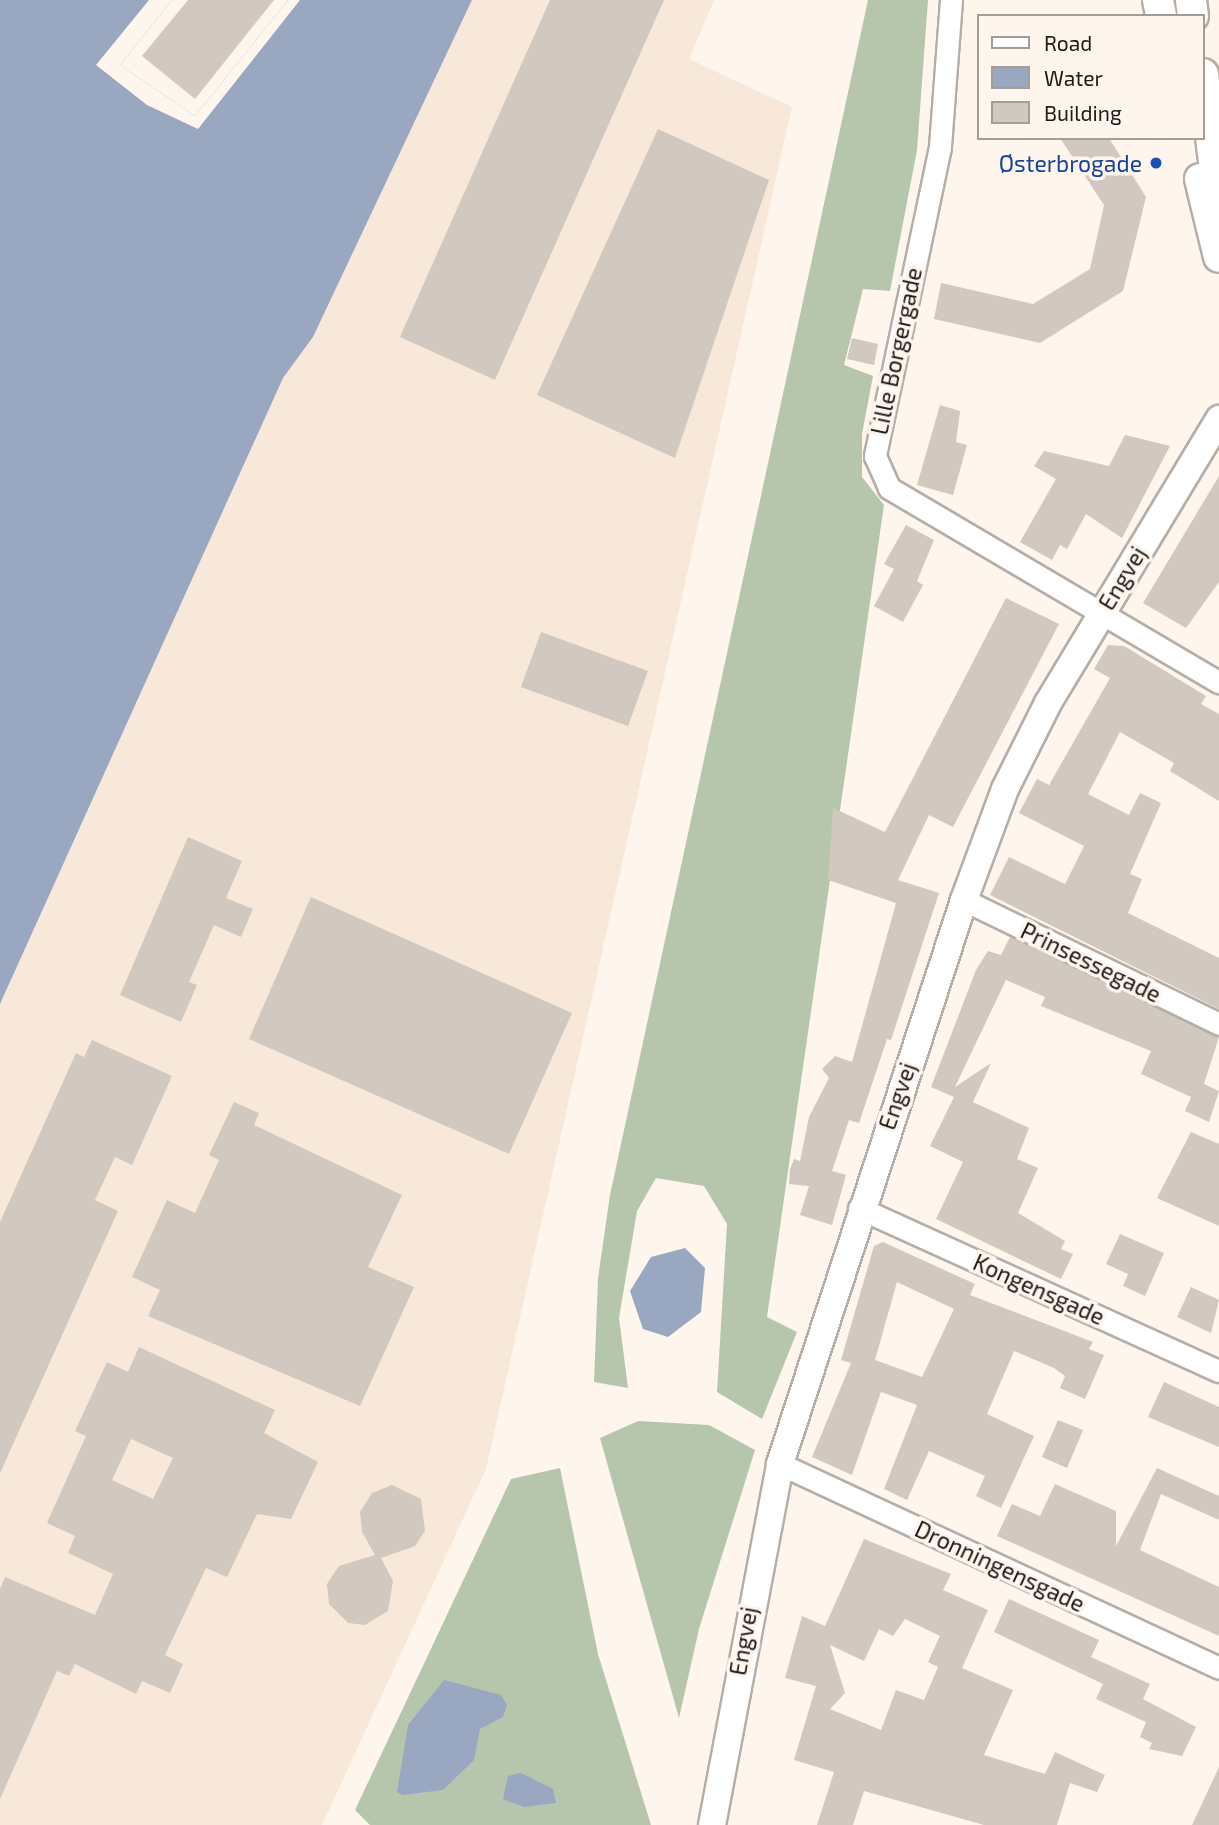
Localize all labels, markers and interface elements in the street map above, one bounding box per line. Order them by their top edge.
legend [978,14,1205,140]
text: Road [1044,30,1092,55]
text: Water [1044,65,1103,90]
text: Building [1044,100,1122,125]
place label: Østerbrogade [999,149,1142,177]
marker: Østerbrogade [1148,155,1164,171]
street label: Lille Borgergade [865,265,927,437]
street label: Engvej [1092,541,1152,615]
street label: Prinsessegade [1016,916,1166,1008]
street label: Engvej [873,1059,921,1133]
street label: Kongensgade [969,1248,1109,1330]
street label: Dronningensgade [911,1515,1089,1617]
street label: Engvej [723,1605,763,1677]

